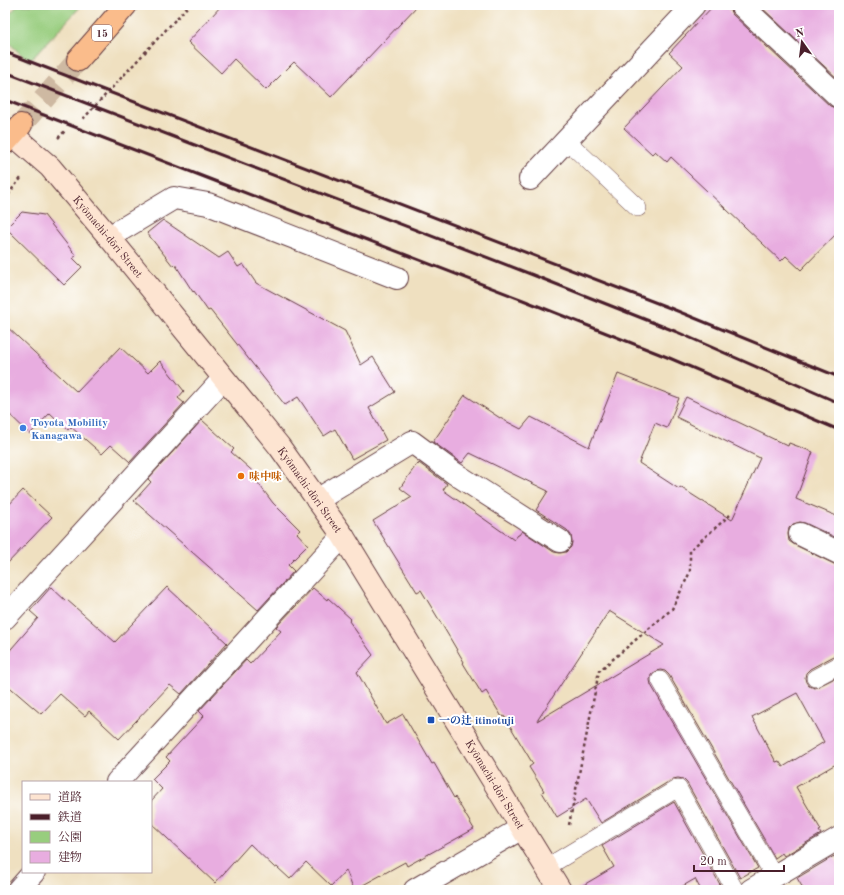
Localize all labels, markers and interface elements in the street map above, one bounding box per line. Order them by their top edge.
north arrow [782,22,822,62]
road number: 15 [92,25,112,41]
text: N [795,27,806,40]
street label: Kyōmachi-dōri Street [70,194,144,280]
place label: Toyota Mobility Kanagawa [31,418,108,442]
marker: Toyota Mobility Kanagawa [18,423,28,433]
street label: Kyōmachi-dōri Street [275,446,343,536]
place label: 味中味 [249,470,282,483]
marker: 味中味 [236,471,246,481]
place label: 一の辻 itinotuji [439,714,514,727]
marker: 一の辻 itinotuji [426,715,436,725]
street label: Kyōmachi-dōri Street [462,738,525,832]
legend [22,781,152,873]
text: 道路 [58,790,82,804]
text: 鉄道 [57,810,82,824]
text: 公園 [58,831,82,844]
scale bar [694,847,784,873]
text: 建物 [58,850,82,864]
text: 20 m [700,856,727,868]

